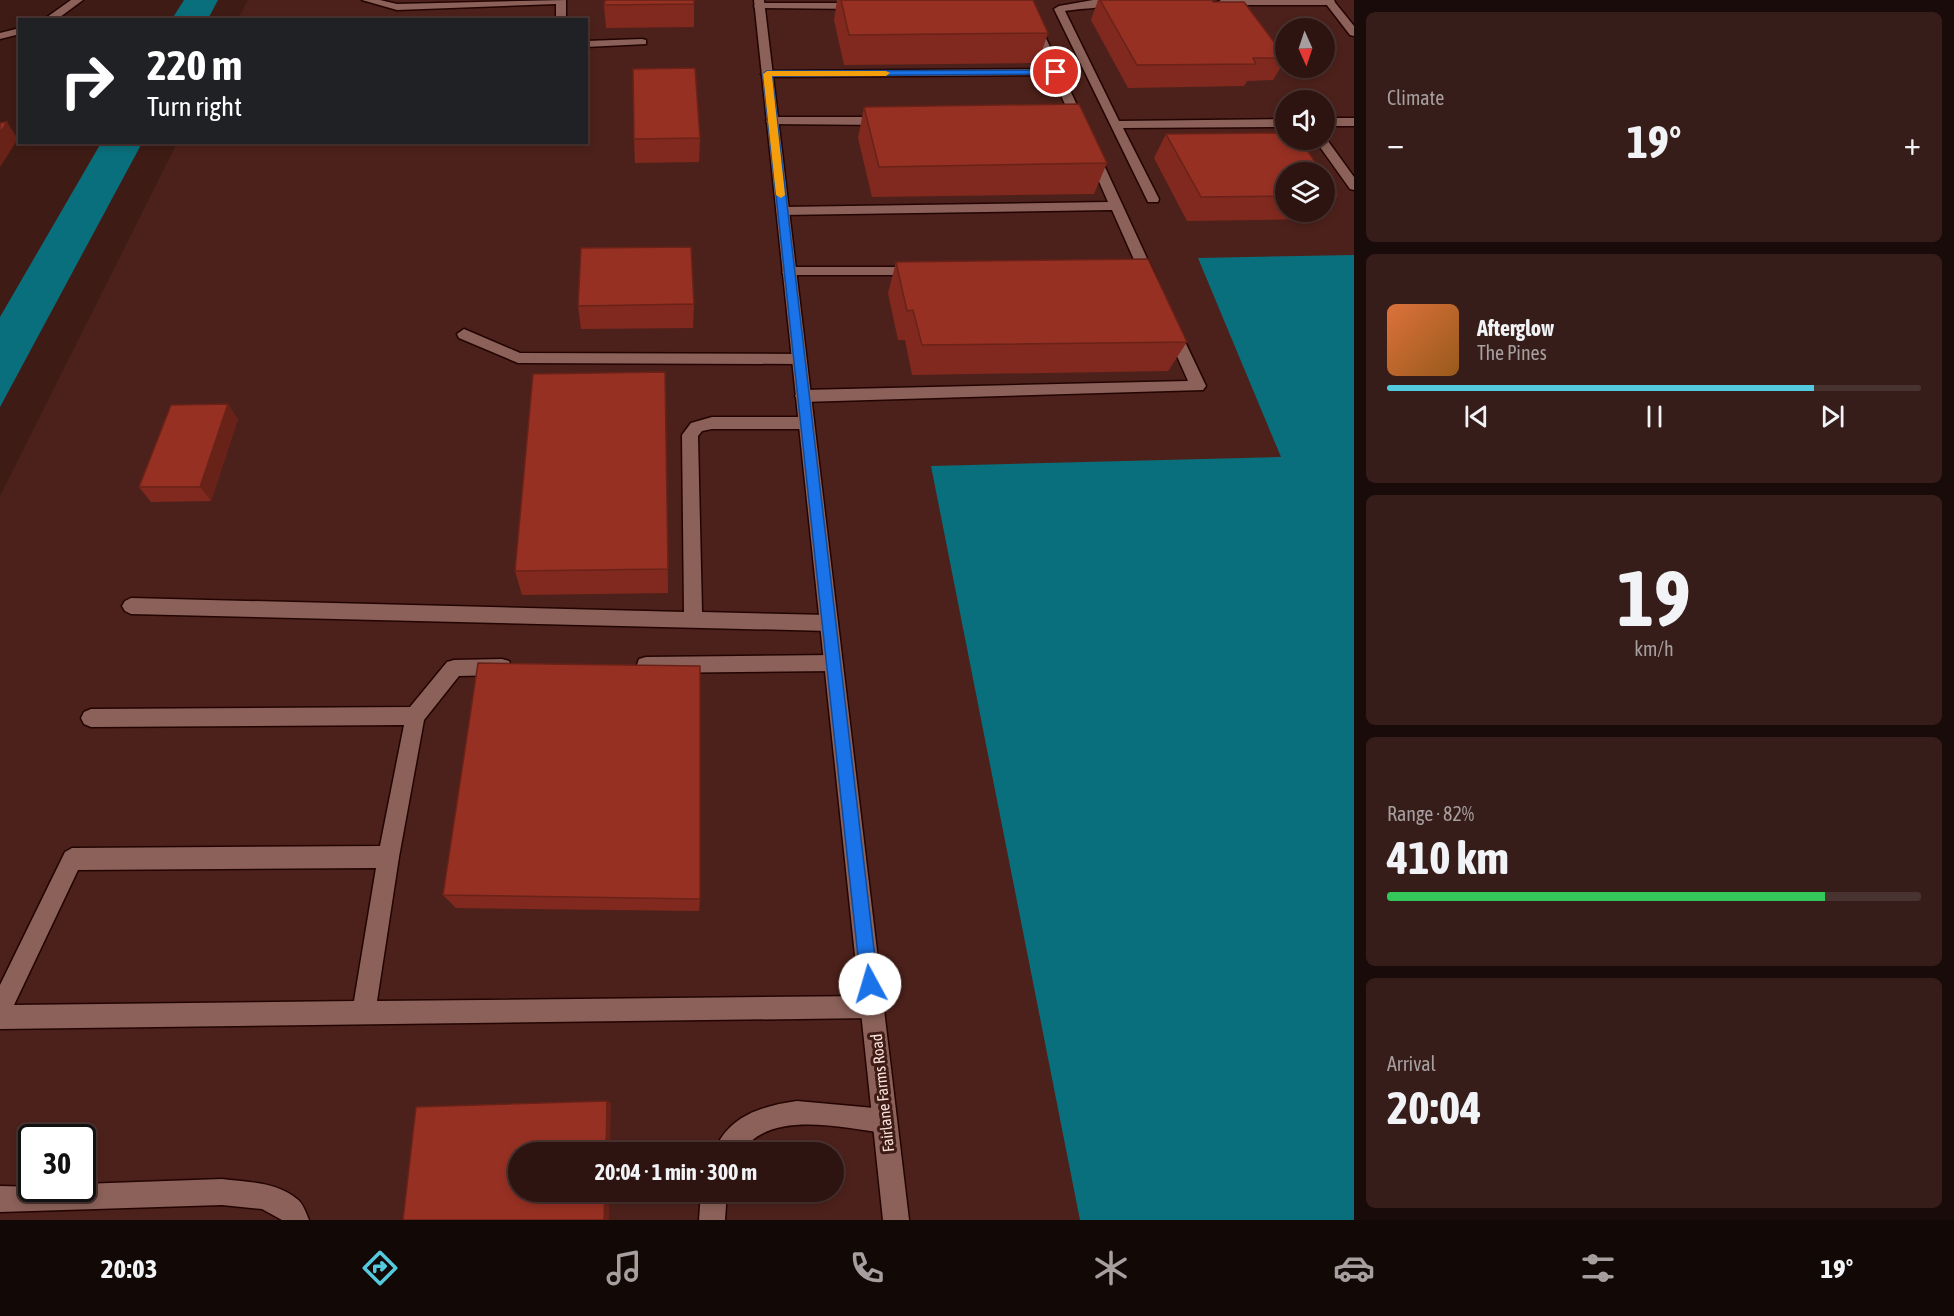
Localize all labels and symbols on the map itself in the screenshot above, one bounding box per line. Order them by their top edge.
north arrow [1275,18,1335,78]
pin [1030,46,1081,97]
position arrow [838,952,902,1016]
street label: Fairlane Farms Road [867,1033,897,1153]
speed limit sign: 30 [18,1124,96,1202]

